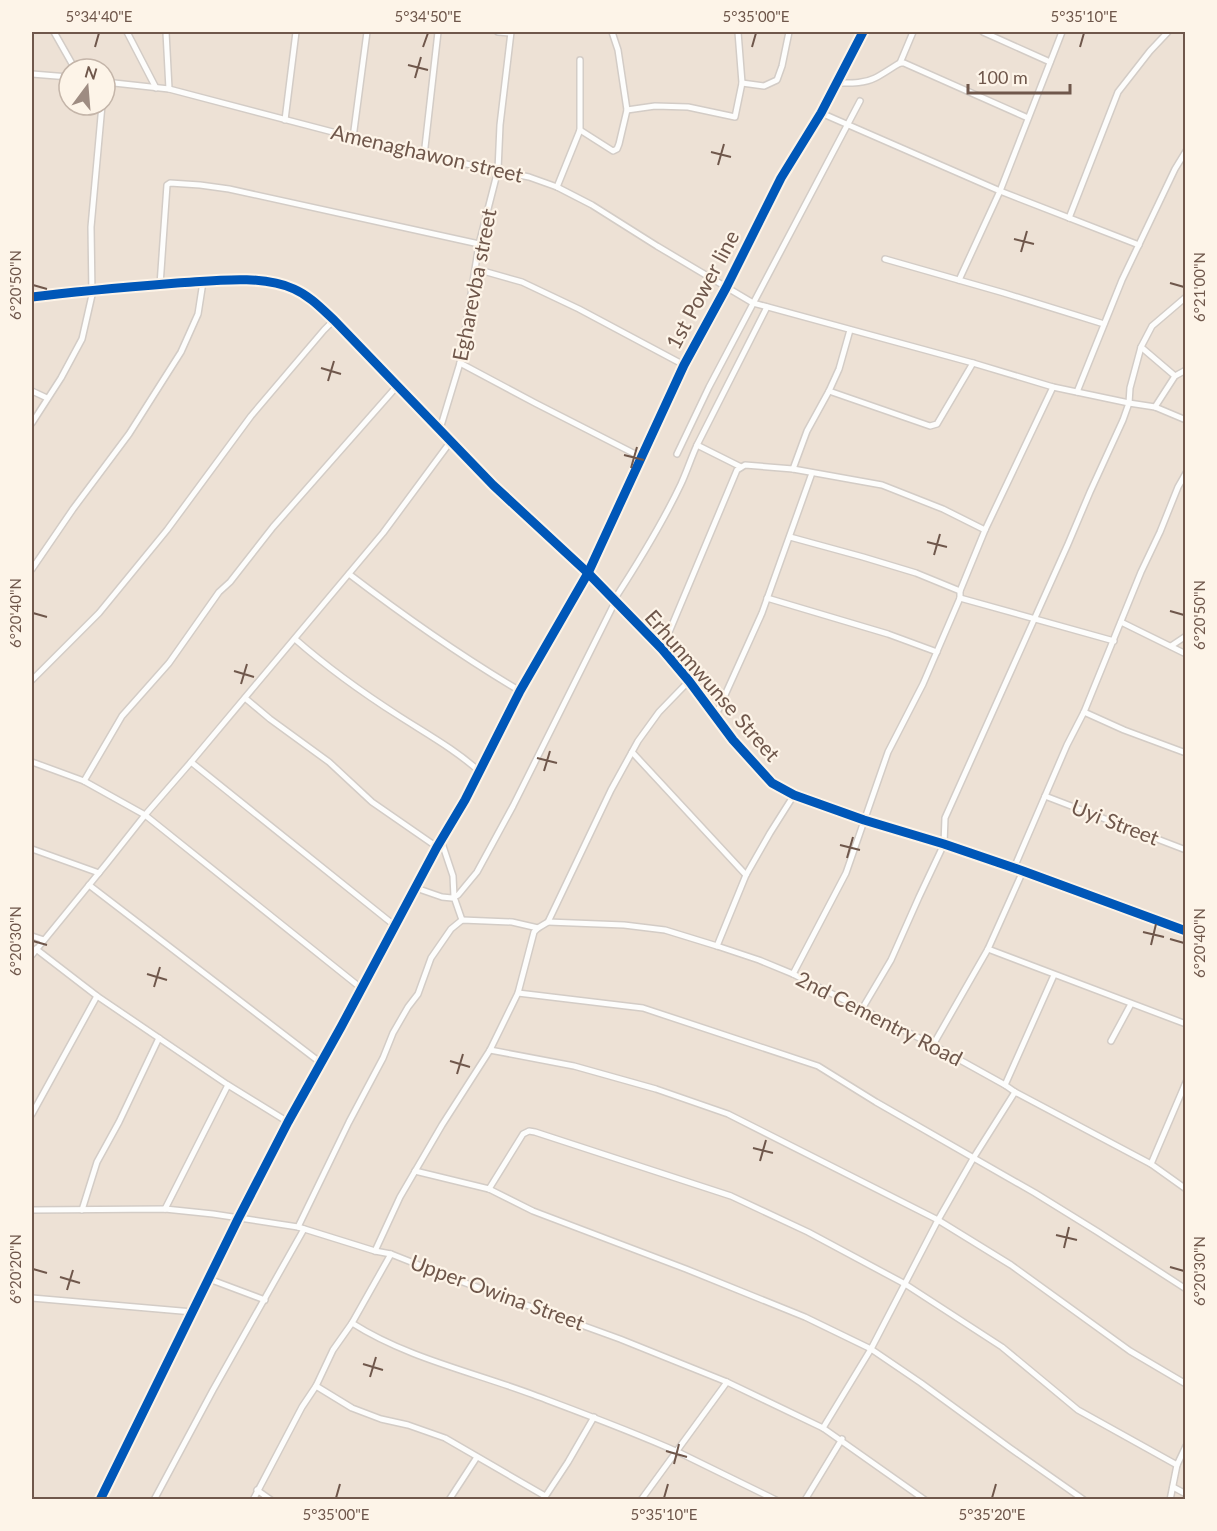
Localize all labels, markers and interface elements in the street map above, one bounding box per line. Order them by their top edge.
text: 5°34'40"E [66,7,133,25]
text: 5°34'50"E [395,7,462,25]
text: 5°35'00"E [723,7,790,25]
text: 5°35'10"E [1051,7,1118,25]
north arrow [57,57,117,117]
scale bar [968,57,1070,95]
text: N [83,61,100,83]
text: 100 m [977,66,1028,88]
street label: Amenaghawon street [329,118,526,187]
street label: Egharevba street [446,206,501,363]
street label: 1st Power line [660,226,743,353]
text: 6°20'50"N [6,250,24,320]
text: 6°21'00"N [1190,252,1208,322]
text: 6°20'40"N [6,578,24,648]
text: 6°20'50"N [1190,580,1208,650]
street label: Erhunmwunse Street [641,604,786,766]
street label: Uyi Street [1068,793,1163,850]
text: 6°20'30"N [6,906,24,976]
text: 6°20'40"N [1190,908,1208,978]
street label: 2nd Cementry Road [792,965,967,1070]
text: 6°20'20"N [6,1234,24,1304]
text: 6°20'30"N [1190,1236,1208,1306]
street label: Upper Owina Street [407,1248,588,1335]
text: 5°35'00"E [303,1505,370,1523]
text: 5°35'10"E [631,1505,698,1523]
text: 5°35'20"E [959,1505,1026,1523]

